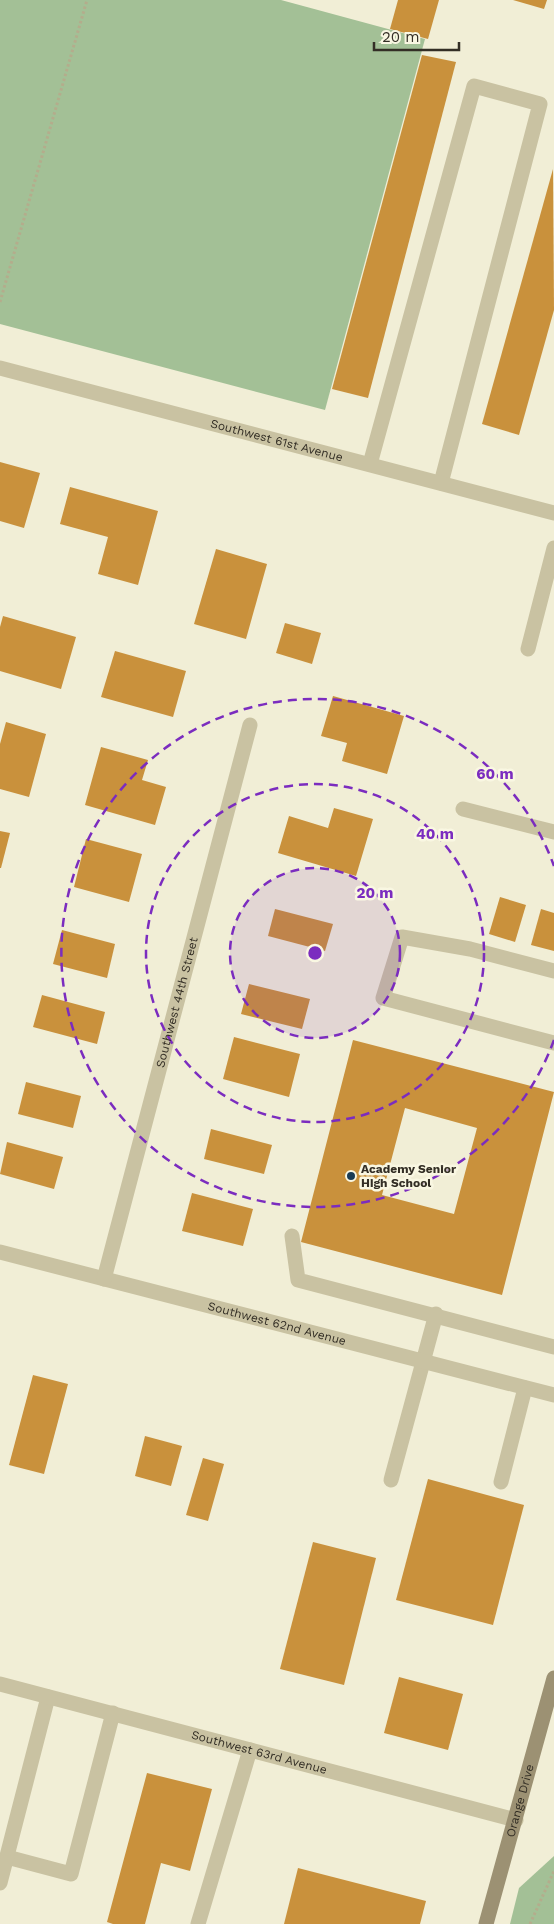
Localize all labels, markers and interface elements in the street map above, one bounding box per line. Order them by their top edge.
scale bar [374,20,459,52]
text: 20 m [382,28,420,46]
street label: Southwest 61st Avenue [209,416,344,464]
text: 60 m [476,765,514,783]
text: 40 m [416,825,454,843]
text: 20 m [356,884,394,902]
street label: Southwest 44th Street [153,936,201,1069]
centre of rings [306,944,324,962]
place label: Academy Senior High School [361,1162,457,1190]
marker: Academy Senior High School [345,1170,357,1182]
street label: Southwest 62nd Avenue [206,1299,348,1348]
street label: Southwest 63rd Avenue [190,1728,328,1777]
street label: Orange Drive [503,1762,537,1839]

